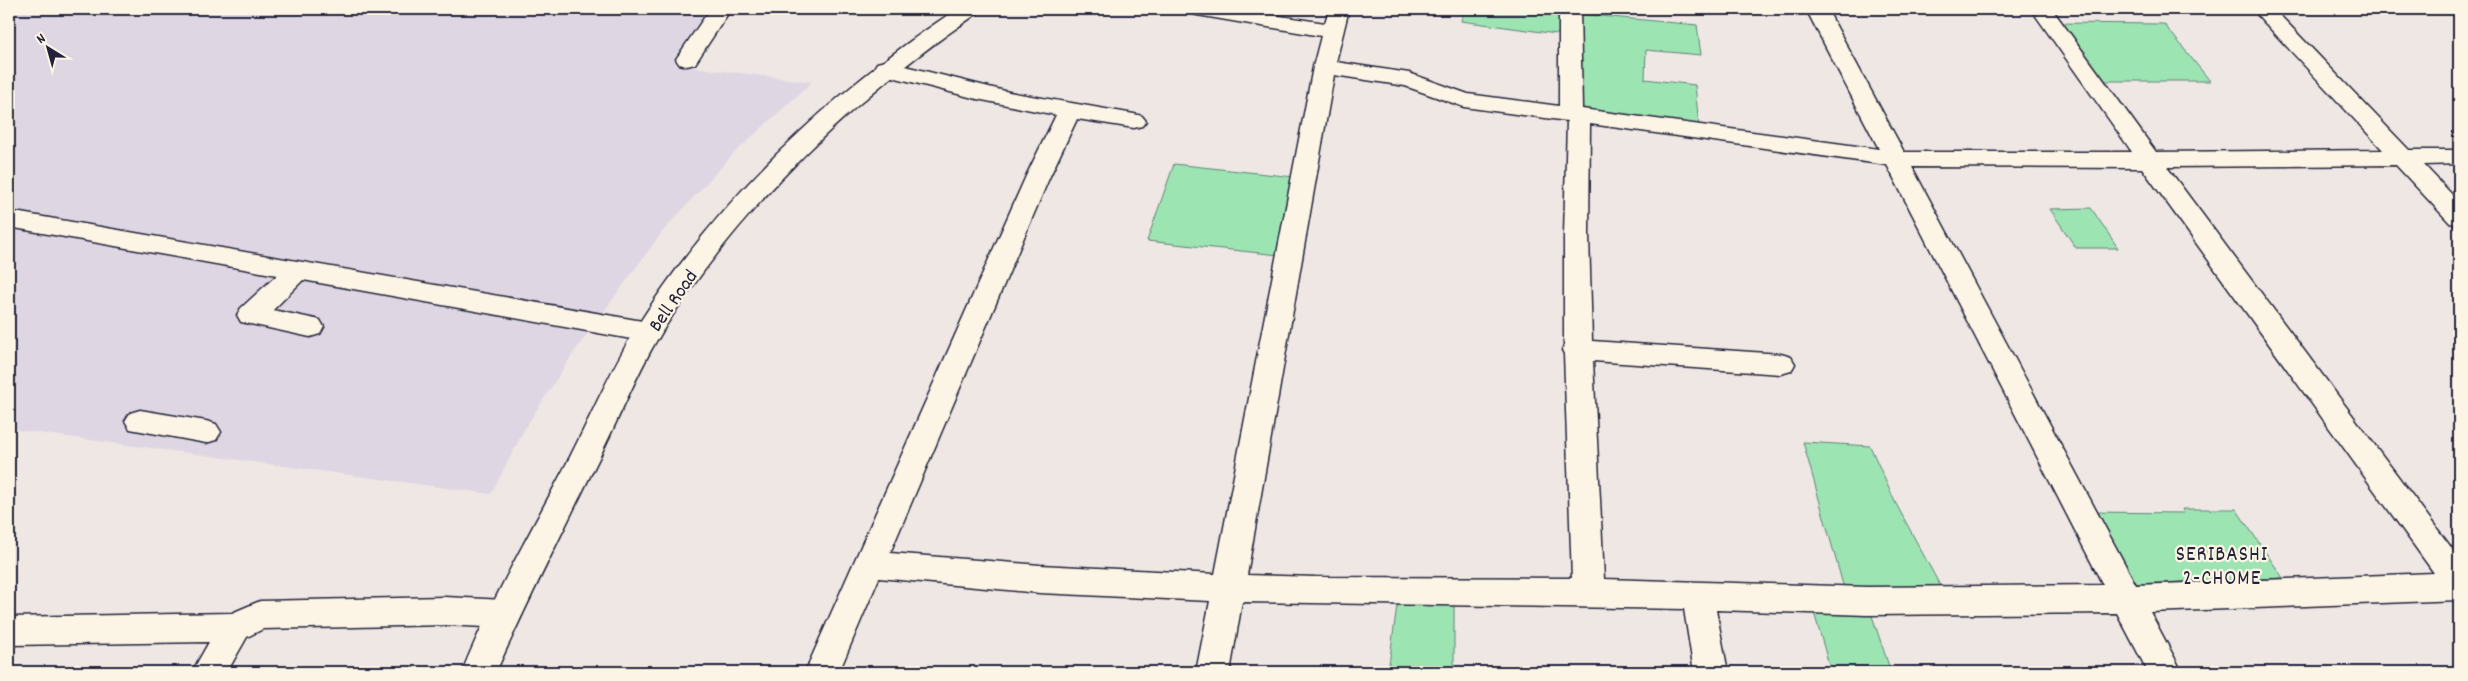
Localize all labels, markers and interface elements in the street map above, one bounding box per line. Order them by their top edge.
north arrow [22,22,72,72]
text: N [33,29,50,49]
street label: Bell Road [643,265,706,338]
district label: SERIBASHI 2-CHOME [2176,541,2268,595]

